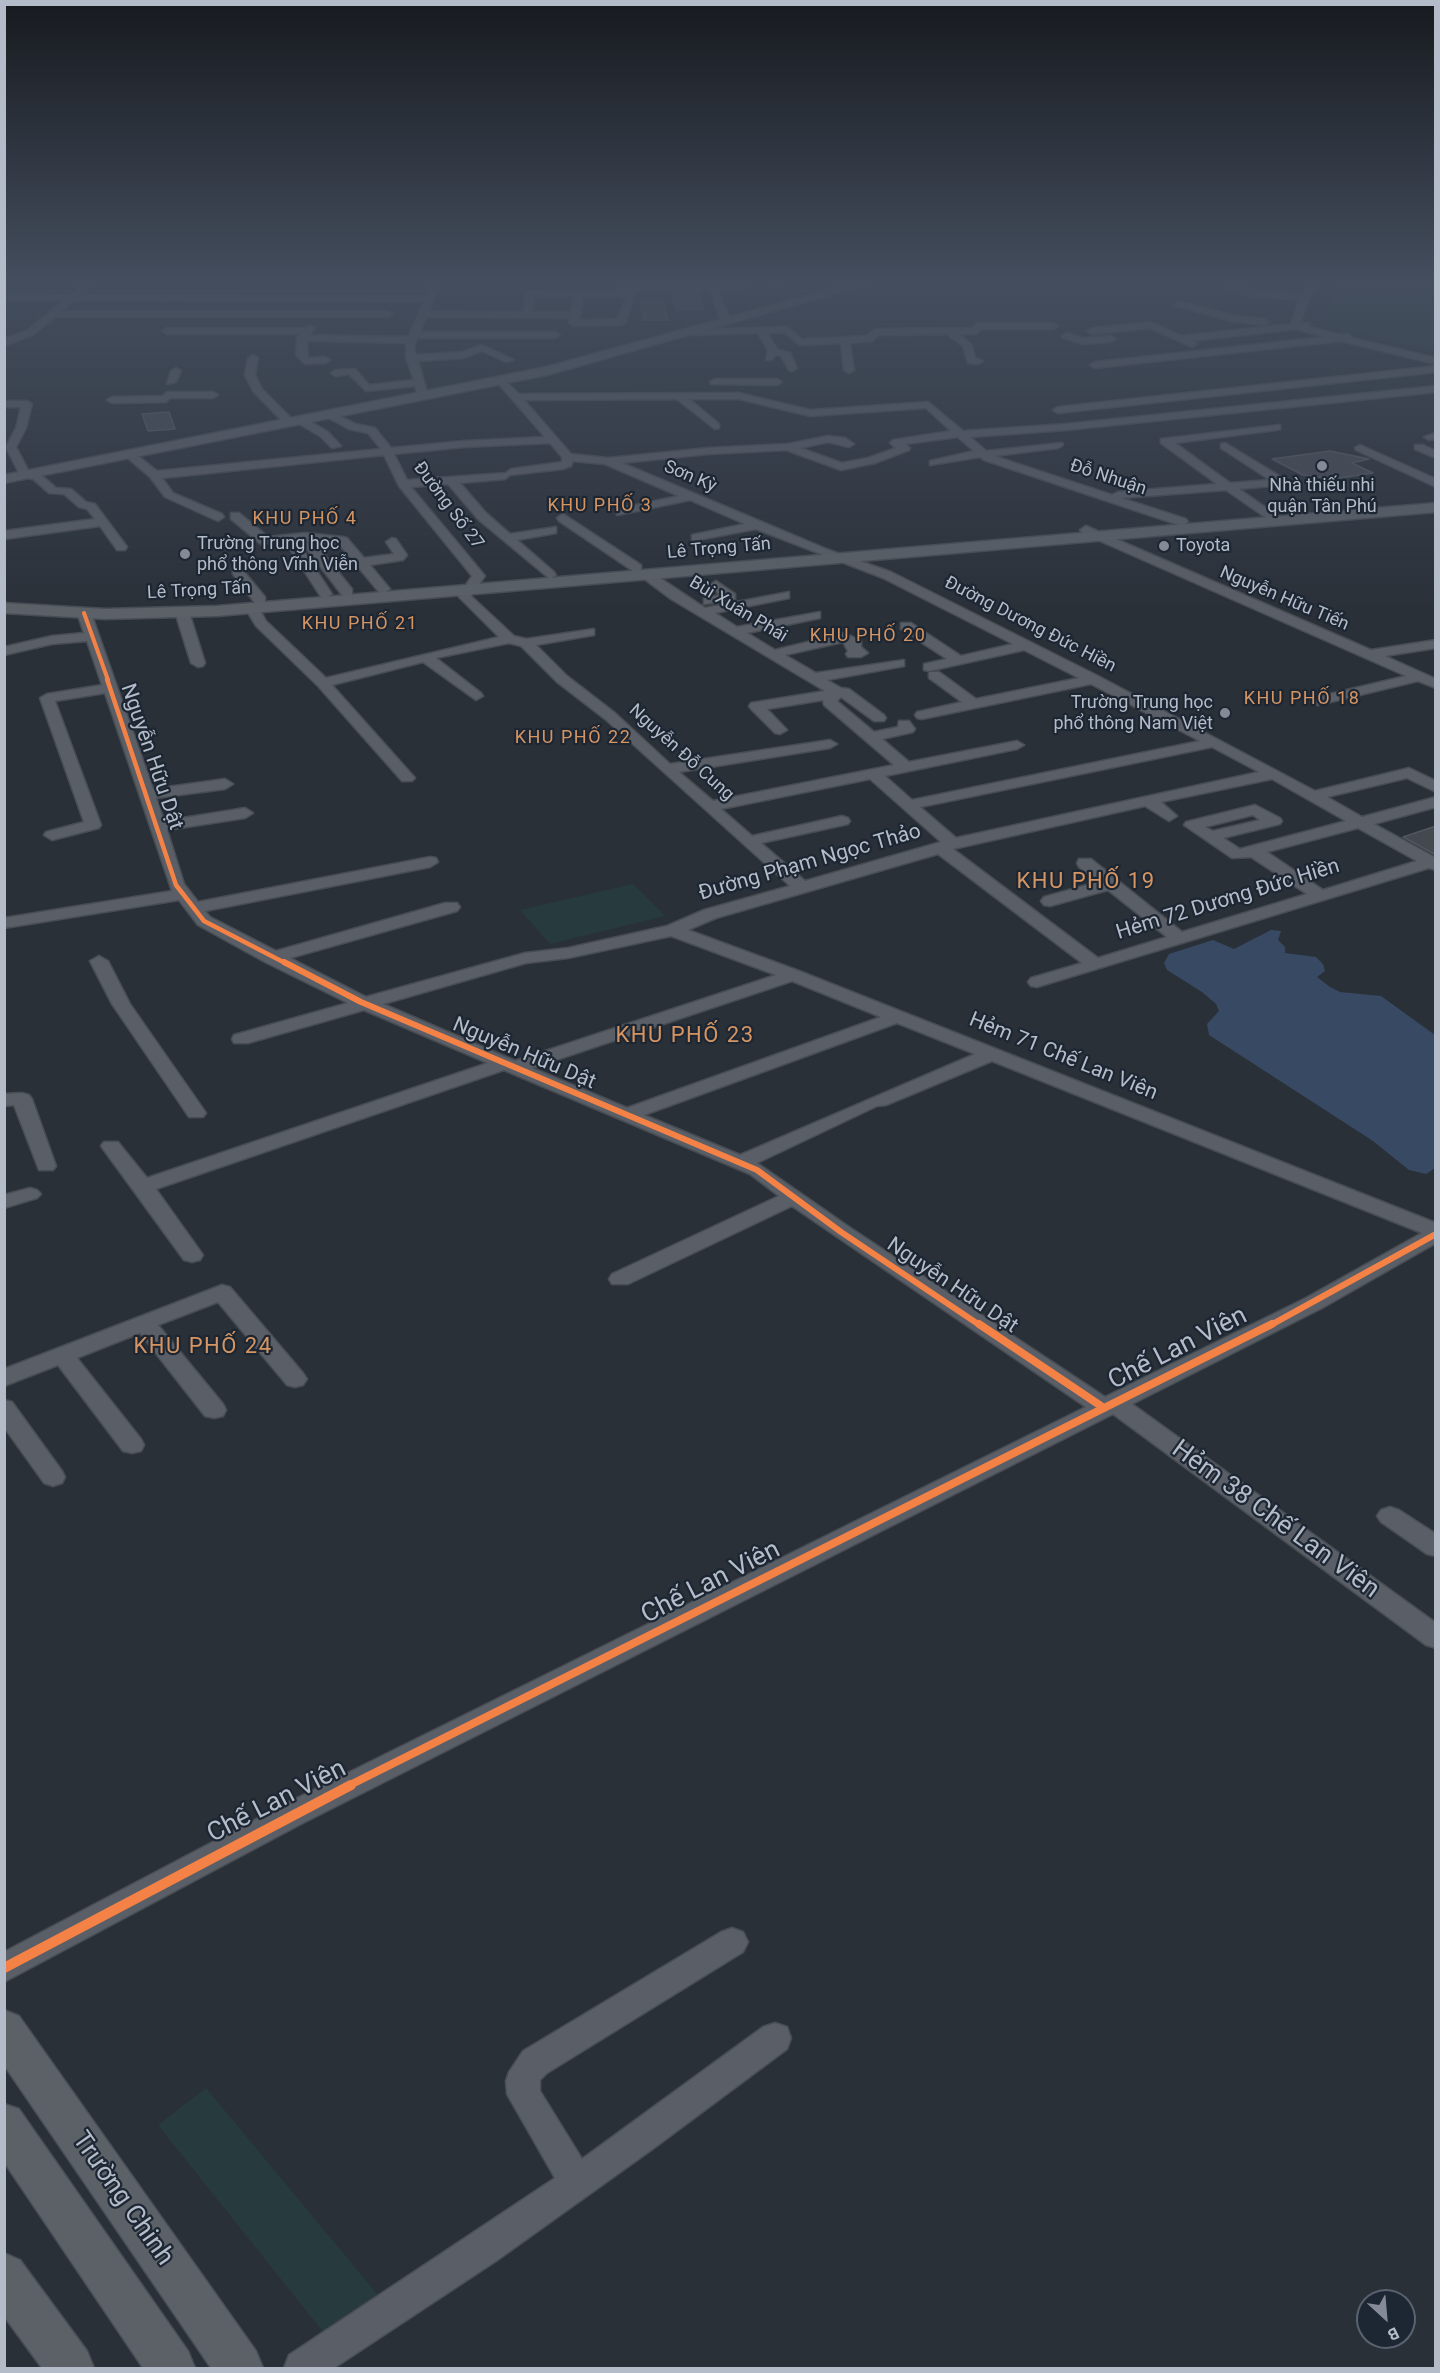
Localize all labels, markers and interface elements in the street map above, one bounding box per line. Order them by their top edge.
street label: Đỗ Nhuận [1067,455,1149,501]
street label: Sơn Kỳ [661,456,719,498]
street label: Đường Số 27 [408,458,488,554]
marker: Nhà thiếu nhi quận Tân Phú [1315,459,1329,473]
place label: Nhà thiếu nhi quận Tân Phú [1267,475,1377,518]
district label: KHU PHỐ 3 [548,495,652,517]
district label: KHU PHỐ 4 [253,508,357,530]
place label: Trường Trung học phổ thông Vĩnh Viễn [197,533,358,576]
street label: Lê Trọng Tấn [666,534,772,564]
place label: Toyota [1176,535,1230,557]
marker: Toyota [1157,539,1171,553]
marker: Trường Trung học phổ thông Vĩnh Viễn [178,547,192,561]
street label: Nguyễn Hữu Tiến [1216,562,1352,636]
street label: Bùi Xuân Phái [685,572,791,648]
street label: Đường Dương Đức Hiền [941,572,1119,678]
street label: Lê Trọng Tấn [147,577,251,605]
district label: KHU PHỐ 21 [302,613,418,635]
district label: KHU PHỐ 20 [810,625,926,647]
street label: Nguyễn Hữu Dật [114,681,188,833]
district label: KHU PHỐ 18 [1244,688,1360,710]
place label: Trường Trung học phổ thông Nam Việt [1054,692,1213,734]
street label: Nguyễn Đỗ Cung [624,700,738,806]
marker: Trường Trung học phổ thông Nam Việt [1218,706,1232,720]
district label: KHU PHỐ 22 [515,727,631,749]
street label: Đường Phạm Ngọc Thảo [696,819,924,907]
street label: Hẻm 72 Dương Đức Hiền [1113,854,1343,946]
district label: KHU PHỐ 19 [1016,869,1156,895]
street label: Hẻm 71 Chế Lan Viên [965,1008,1161,1106]
street label: Nguyễn Hữu Dật [449,1013,599,1095]
district label: KHU PHỐ 23 [615,1023,755,1049]
street label: Nguyễn Hữu Dật [882,1233,1022,1339]
street label: Chế Lan Viên [1103,1301,1253,1397]
district label: KHU PHỐ 24 [133,1334,273,1360]
street label: Hẻm 38 Chế Lan Viên [1165,1434,1385,1606]
street label: Chế Lan Viên [636,1535,786,1631]
street label: Chế Lan Viên [202,1754,352,1850]
street label: Trường Chinh [64,2126,180,2272]
north arrow [1356,2289,1416,2349]
text: B [1384,2323,1402,2345]

